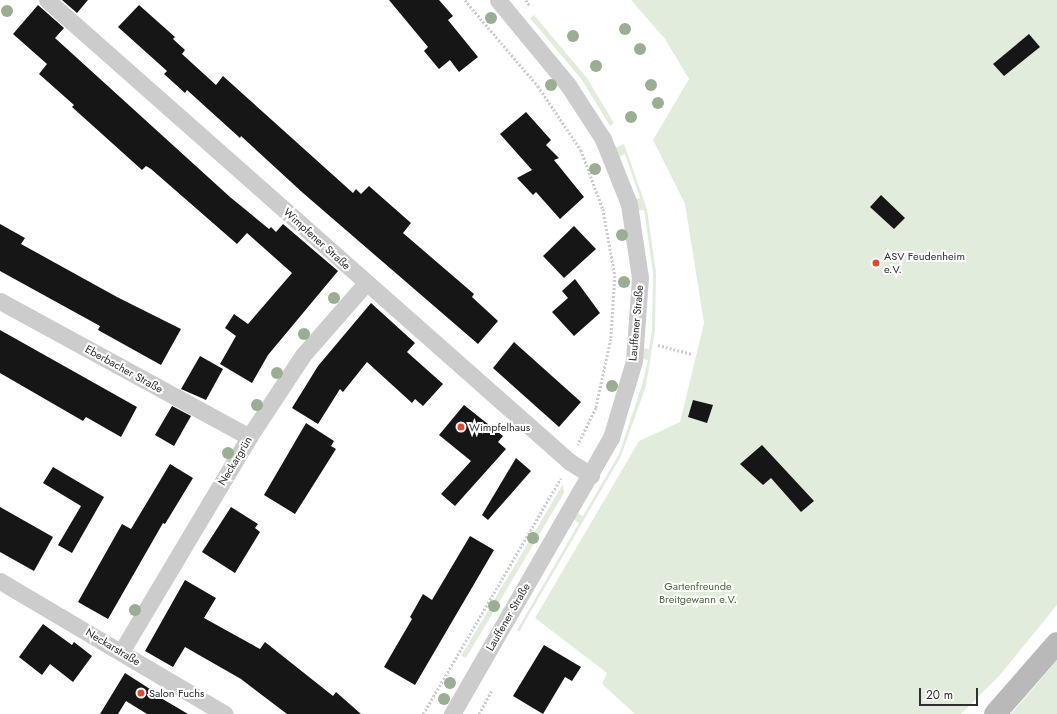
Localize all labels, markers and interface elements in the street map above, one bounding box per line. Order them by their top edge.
street label: Wimpfener Straße [281,205,353,273]
place label: ASV Feudenheim e.V. [884,250,965,276]
marker: ASV Feudenheim e.V. [871,258,881,268]
street label: Lauffener Straße [626,285,646,361]
street label: Eberbacher Straße [83,342,165,396]
place label: Wimpfelhaus [469,420,530,434]
marker: Wimpfelhaus [456,422,466,432]
street label: Neckargrün [215,434,255,488]
park label: Gartenfreunde Breitgewann e.V. [659,580,737,606]
street label: Lauffener Straße [483,581,533,653]
street label: Neckarstraße [83,626,143,668]
scale bar [921,680,980,706]
place label: Salon Fuchs [149,686,204,700]
text: 20 m [926,686,953,704]
marker: Salon Fuchs [136,688,146,698]

